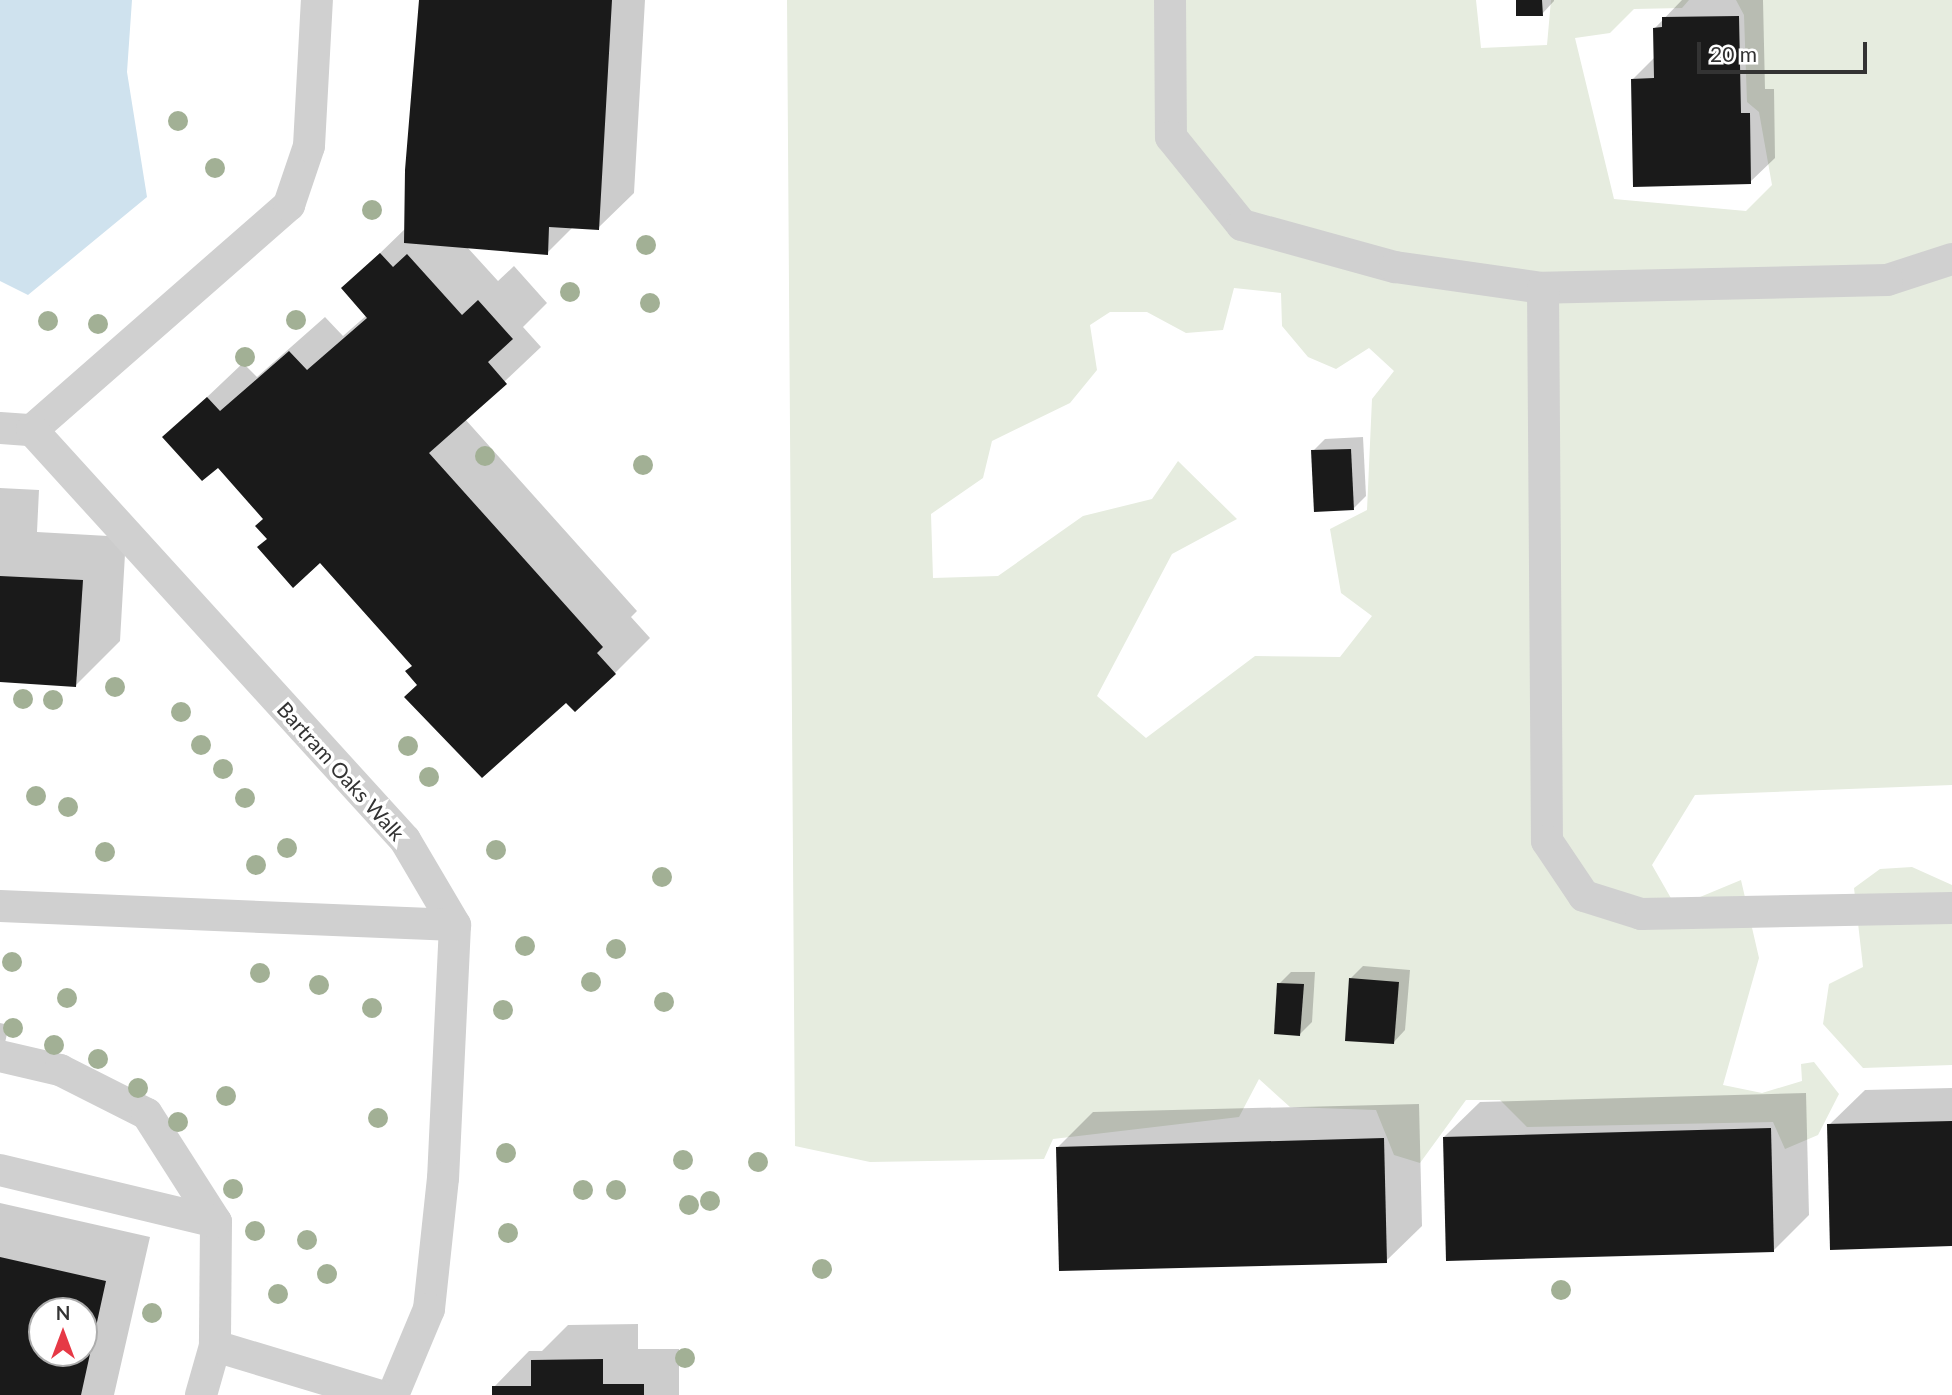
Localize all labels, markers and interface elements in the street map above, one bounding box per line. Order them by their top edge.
scale bar [1700,28,1870,72]
text: 20 m [1710,41,1757,66]
street label: Bartram Oaks Walk [272,696,410,846]
north arrow [28,1297,98,1367]
text: N [56,1301,70,1324]

